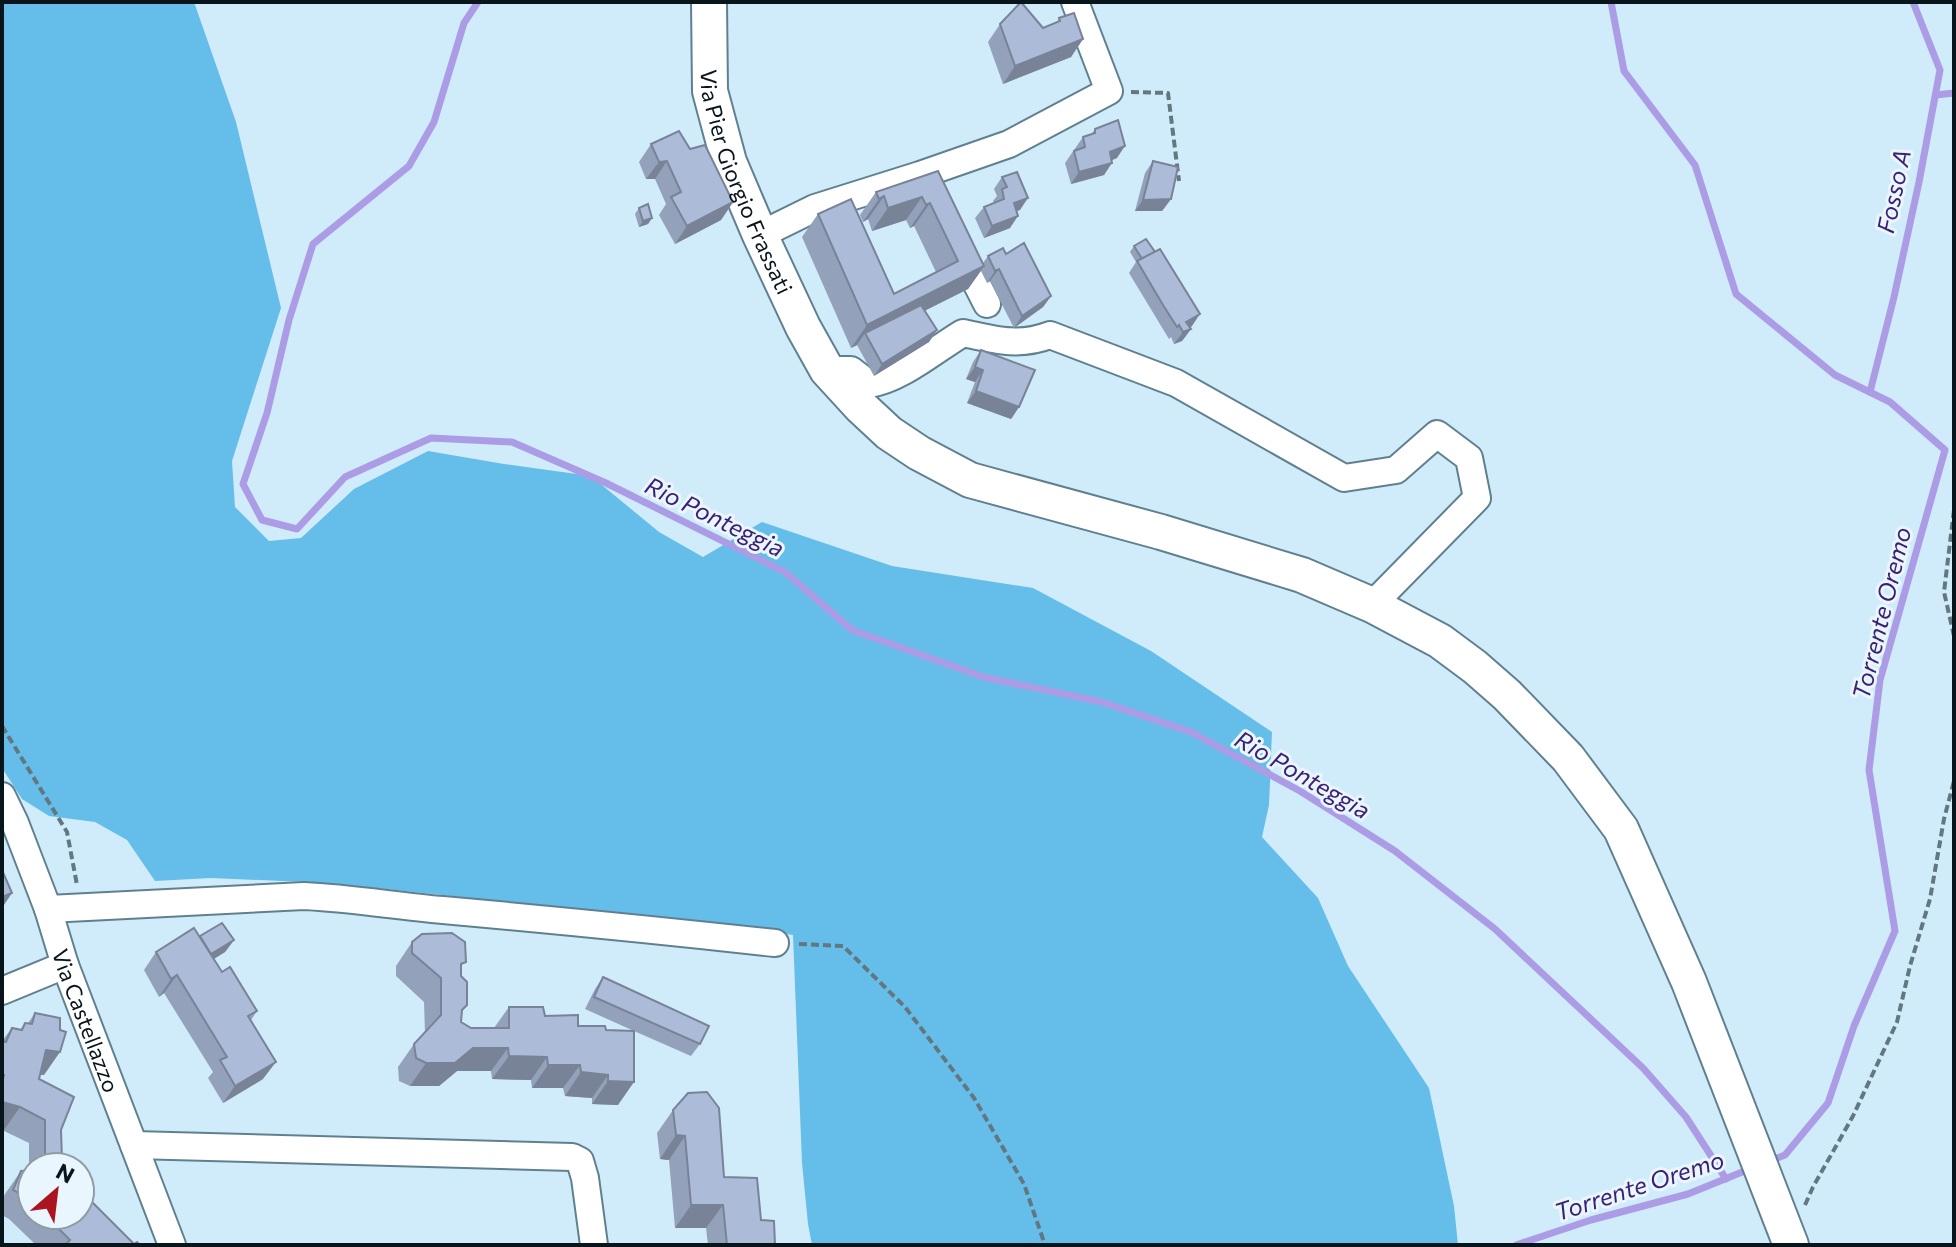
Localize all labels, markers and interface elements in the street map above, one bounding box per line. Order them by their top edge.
street label: Via Pier Giorgio Frassati [696,69,799,298]
water label: Fosso A [1870,147,1916,235]
water label: Rio Ponteggia [641,470,789,562]
water label: Torrente Oremo [1846,524,1916,702]
water label: Rio Ponteggia [1230,724,1376,824]
street label: Via Castellazzo [47,946,126,1096]
water label: Torrente Oremo [1550,1144,1728,1226]
north arrow [16,1151,96,1231]
text: N [52,1157,79,1189]

